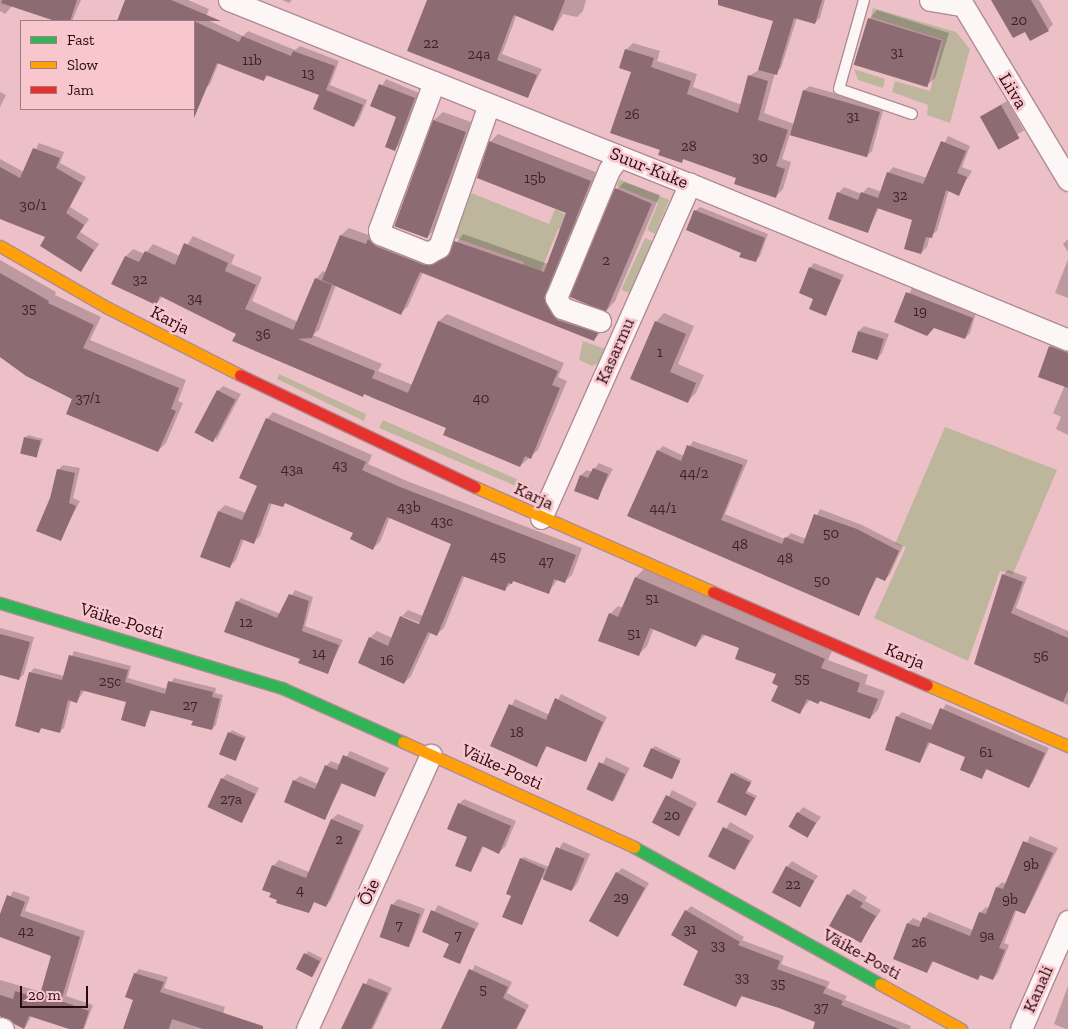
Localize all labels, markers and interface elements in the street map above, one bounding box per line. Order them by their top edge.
house number: 20 [1011,12,1027,30]
legend [20,20,195,110]
text: Fast [67,31,95,49]
house number: 22 [423,35,439,53]
house number: 31 [890,44,904,62]
house number: 24a [467,46,491,64]
house number: 11b [242,52,262,70]
text: Slow [67,56,98,74]
house number: 13 [301,65,315,83]
street label: Liiva [994,69,1032,113]
text: Jam [67,81,94,99]
house number: 26 [624,106,640,124]
house number: 31 [846,108,860,126]
house number: 28 [681,138,697,156]
street label: Suur-Kuke [607,143,691,193]
house number: 30 [752,149,768,167]
house number: 15b [524,170,546,188]
house number: 32 [892,187,908,205]
house number: 30/1 [20,197,46,215]
house number: 2 [602,252,610,270]
house number: 32 [132,271,148,289]
house number: 34 [187,290,203,308]
house number: 35 [21,300,37,318]
street label: Karja [147,301,193,339]
house number: 19 [913,303,927,321]
street label: Kasarmu [591,315,639,387]
house number: 36 [255,326,271,344]
house number: 1 [657,344,663,362]
house number: 37/1 [76,390,100,408]
house number: 40 [473,390,489,408]
house number: 43 [332,457,348,475]
house number: 43a [281,461,303,479]
house number: 44/2 [680,465,708,483]
street label: Karja [511,478,557,514]
house number: 43b [397,499,421,517]
house number: 44/1 [649,500,677,518]
house number: 43c [431,513,453,531]
house number: 50 [823,525,839,543]
house number: 48 [732,536,748,554]
house number: 45 [490,548,506,566]
house number: 48 [777,550,793,568]
house number: 47 [539,553,553,571]
house number: 50 [814,572,830,590]
house number: 51 [645,590,659,608]
street label: Väike-Posti [78,598,166,644]
house number: 12 [239,614,253,632]
house number: 51 [627,625,641,643]
street label: Karja [882,638,928,674]
house number: 14 [312,645,326,663]
house number: 56 [1033,648,1049,666]
house number: 16 [380,652,394,670]
house number: 55 [794,670,810,688]
house number: 25c [99,673,121,691]
house number: 27 [183,697,197,715]
house number: 18 [510,724,524,742]
street label: Väike-Posti [458,740,546,794]
house number: 61 [979,744,993,762]
house number: 27a [220,791,242,809]
house number: 20 [664,807,680,825]
house number: 2 [335,831,343,849]
house number: 9b [1023,856,1039,874]
street label: Õie [354,875,384,909]
house number: 22 [785,876,801,894]
house number: 4 [296,882,304,900]
house number: 29 [613,889,629,907]
house number: 9b [1002,891,1018,909]
house number: 7 [395,917,403,935]
house number: 31 [683,921,697,939]
house number: 42 [18,923,34,941]
street label: Väike-Posti [819,924,905,984]
house number: 7 [454,927,462,945]
house number: 9a [979,927,995,945]
house number: 26 [911,934,927,952]
house number: 33 [711,937,725,955]
street label: Kanali [1018,962,1058,1016]
house number: 33 [735,969,749,987]
house number: 35 [770,975,786,993]
scale bar [22,976,90,1008]
house number: 5 [479,981,487,999]
text: 20 m [28,986,61,1004]
house number: 37 [814,999,828,1017]

